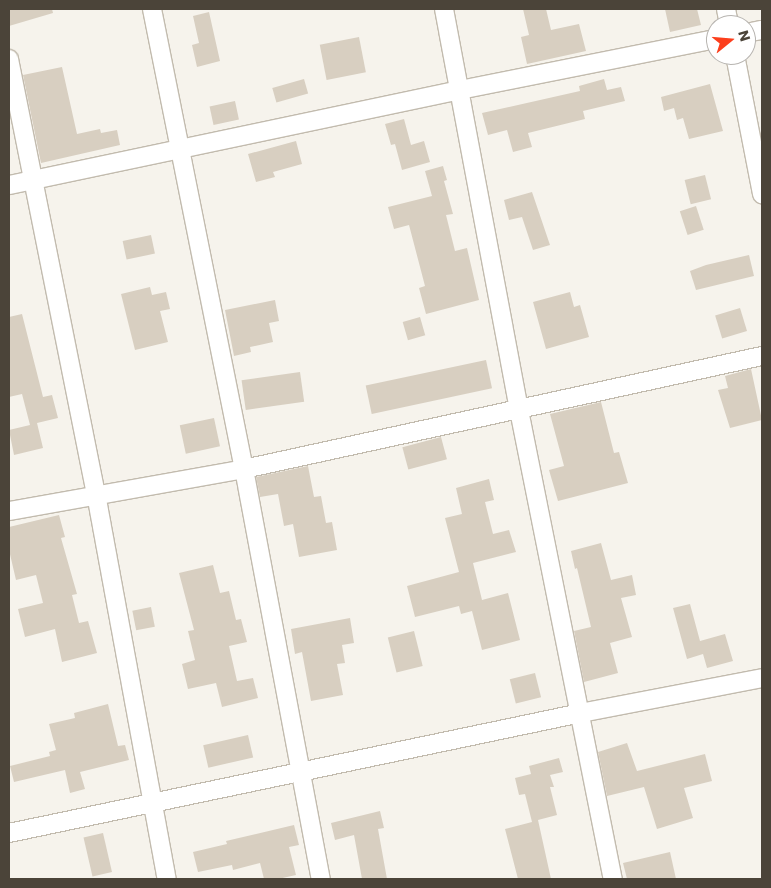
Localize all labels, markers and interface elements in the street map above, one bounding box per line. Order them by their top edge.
north arrow [706,15,756,65]
text: N [733,28,755,44]

